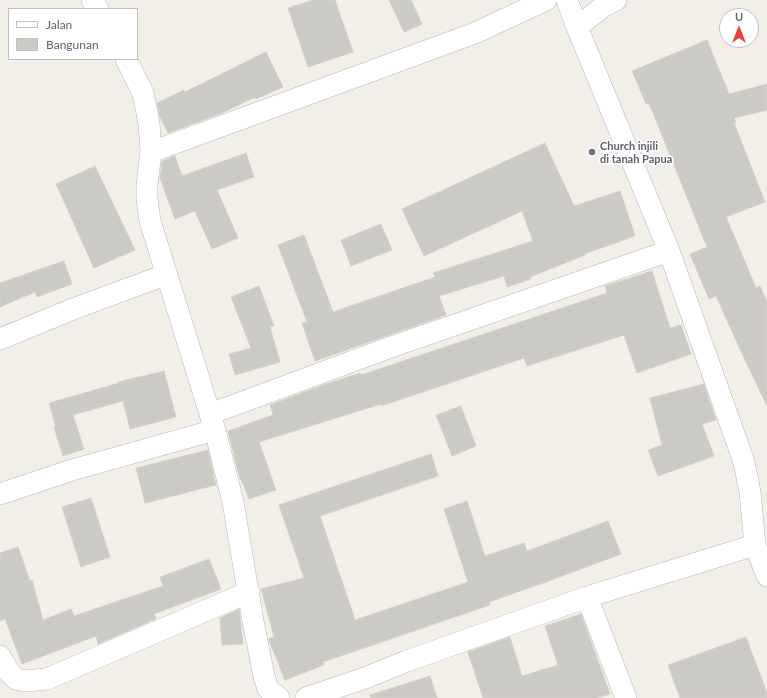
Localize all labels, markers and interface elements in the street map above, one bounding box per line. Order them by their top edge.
legend [8,8,138,60]
north arrow [719,8,759,48]
text: U [735,10,743,23]
text: Jalan [46,17,72,32]
text: Bangunan [46,37,99,52]
place label: Church injili di tanah Papua [600,139,672,165]
marker: Church injili di tanah Papua [587,147,597,157]

